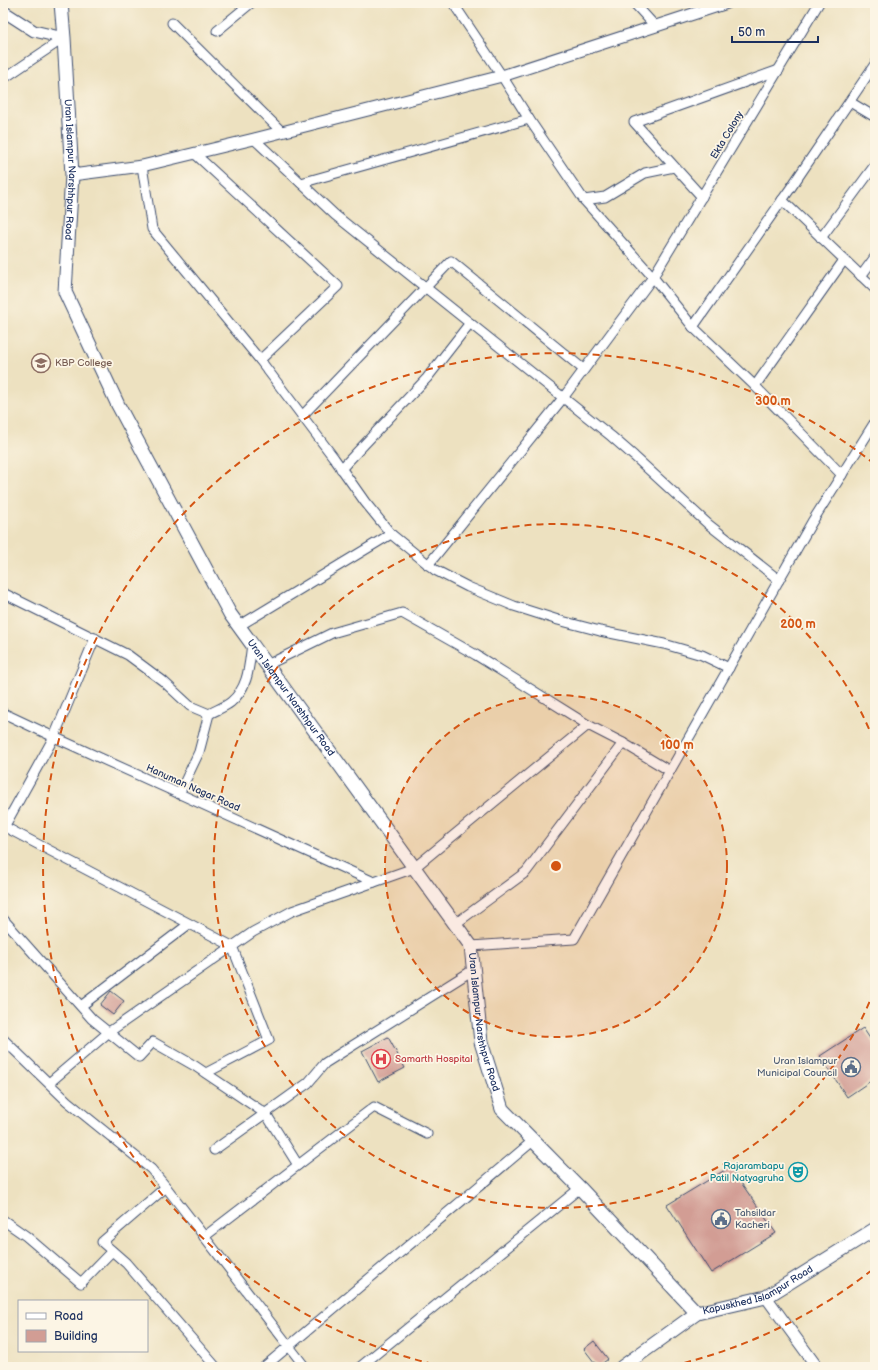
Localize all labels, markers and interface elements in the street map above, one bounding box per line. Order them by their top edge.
scale bar [732,18,818,44]
text: 50 m [738,25,765,40]
street label: Uran Islampur Narshhpur Road [62,99,78,241]
street label: Ekta Colony [708,108,746,161]
school or university icon: KBP College [30,352,52,374]
place label: KBP College [55,357,112,369]
text: 300 m [755,394,791,409]
text: 200 m [780,617,816,632]
street label: Uran Islampur Narshhpur Road [244,637,337,759]
text: 100 m [660,738,694,753]
street label: Hanuman Nagar Road [144,762,242,814]
centre of rings [549,859,563,873]
street label: Uran Islampur Narshhpur Road [466,952,502,1093]
hospital icon: Samarth Hospital [370,1048,392,1070]
place label: Samarth Hospital [395,1053,472,1065]
place label: Uran Islampur Municipal Council [757,1055,837,1079]
public building icon: Uran Islampur Municipal Council [840,1056,862,1078]
place label: Rajarambapu Patil Natyagruha [710,1160,784,1184]
theatre icon: Rajarambapu Patil Natyagruha [787,1161,809,1183]
place label: Tahsildar Kacheri [735,1207,776,1231]
public building icon: Tahsildar Kacheri [710,1208,732,1230]
street label: Kapuskhed Islampur Road [702,1263,815,1317]
legend [18,1300,148,1352]
text: Road [54,1309,83,1324]
text: Building [54,1329,98,1344]

